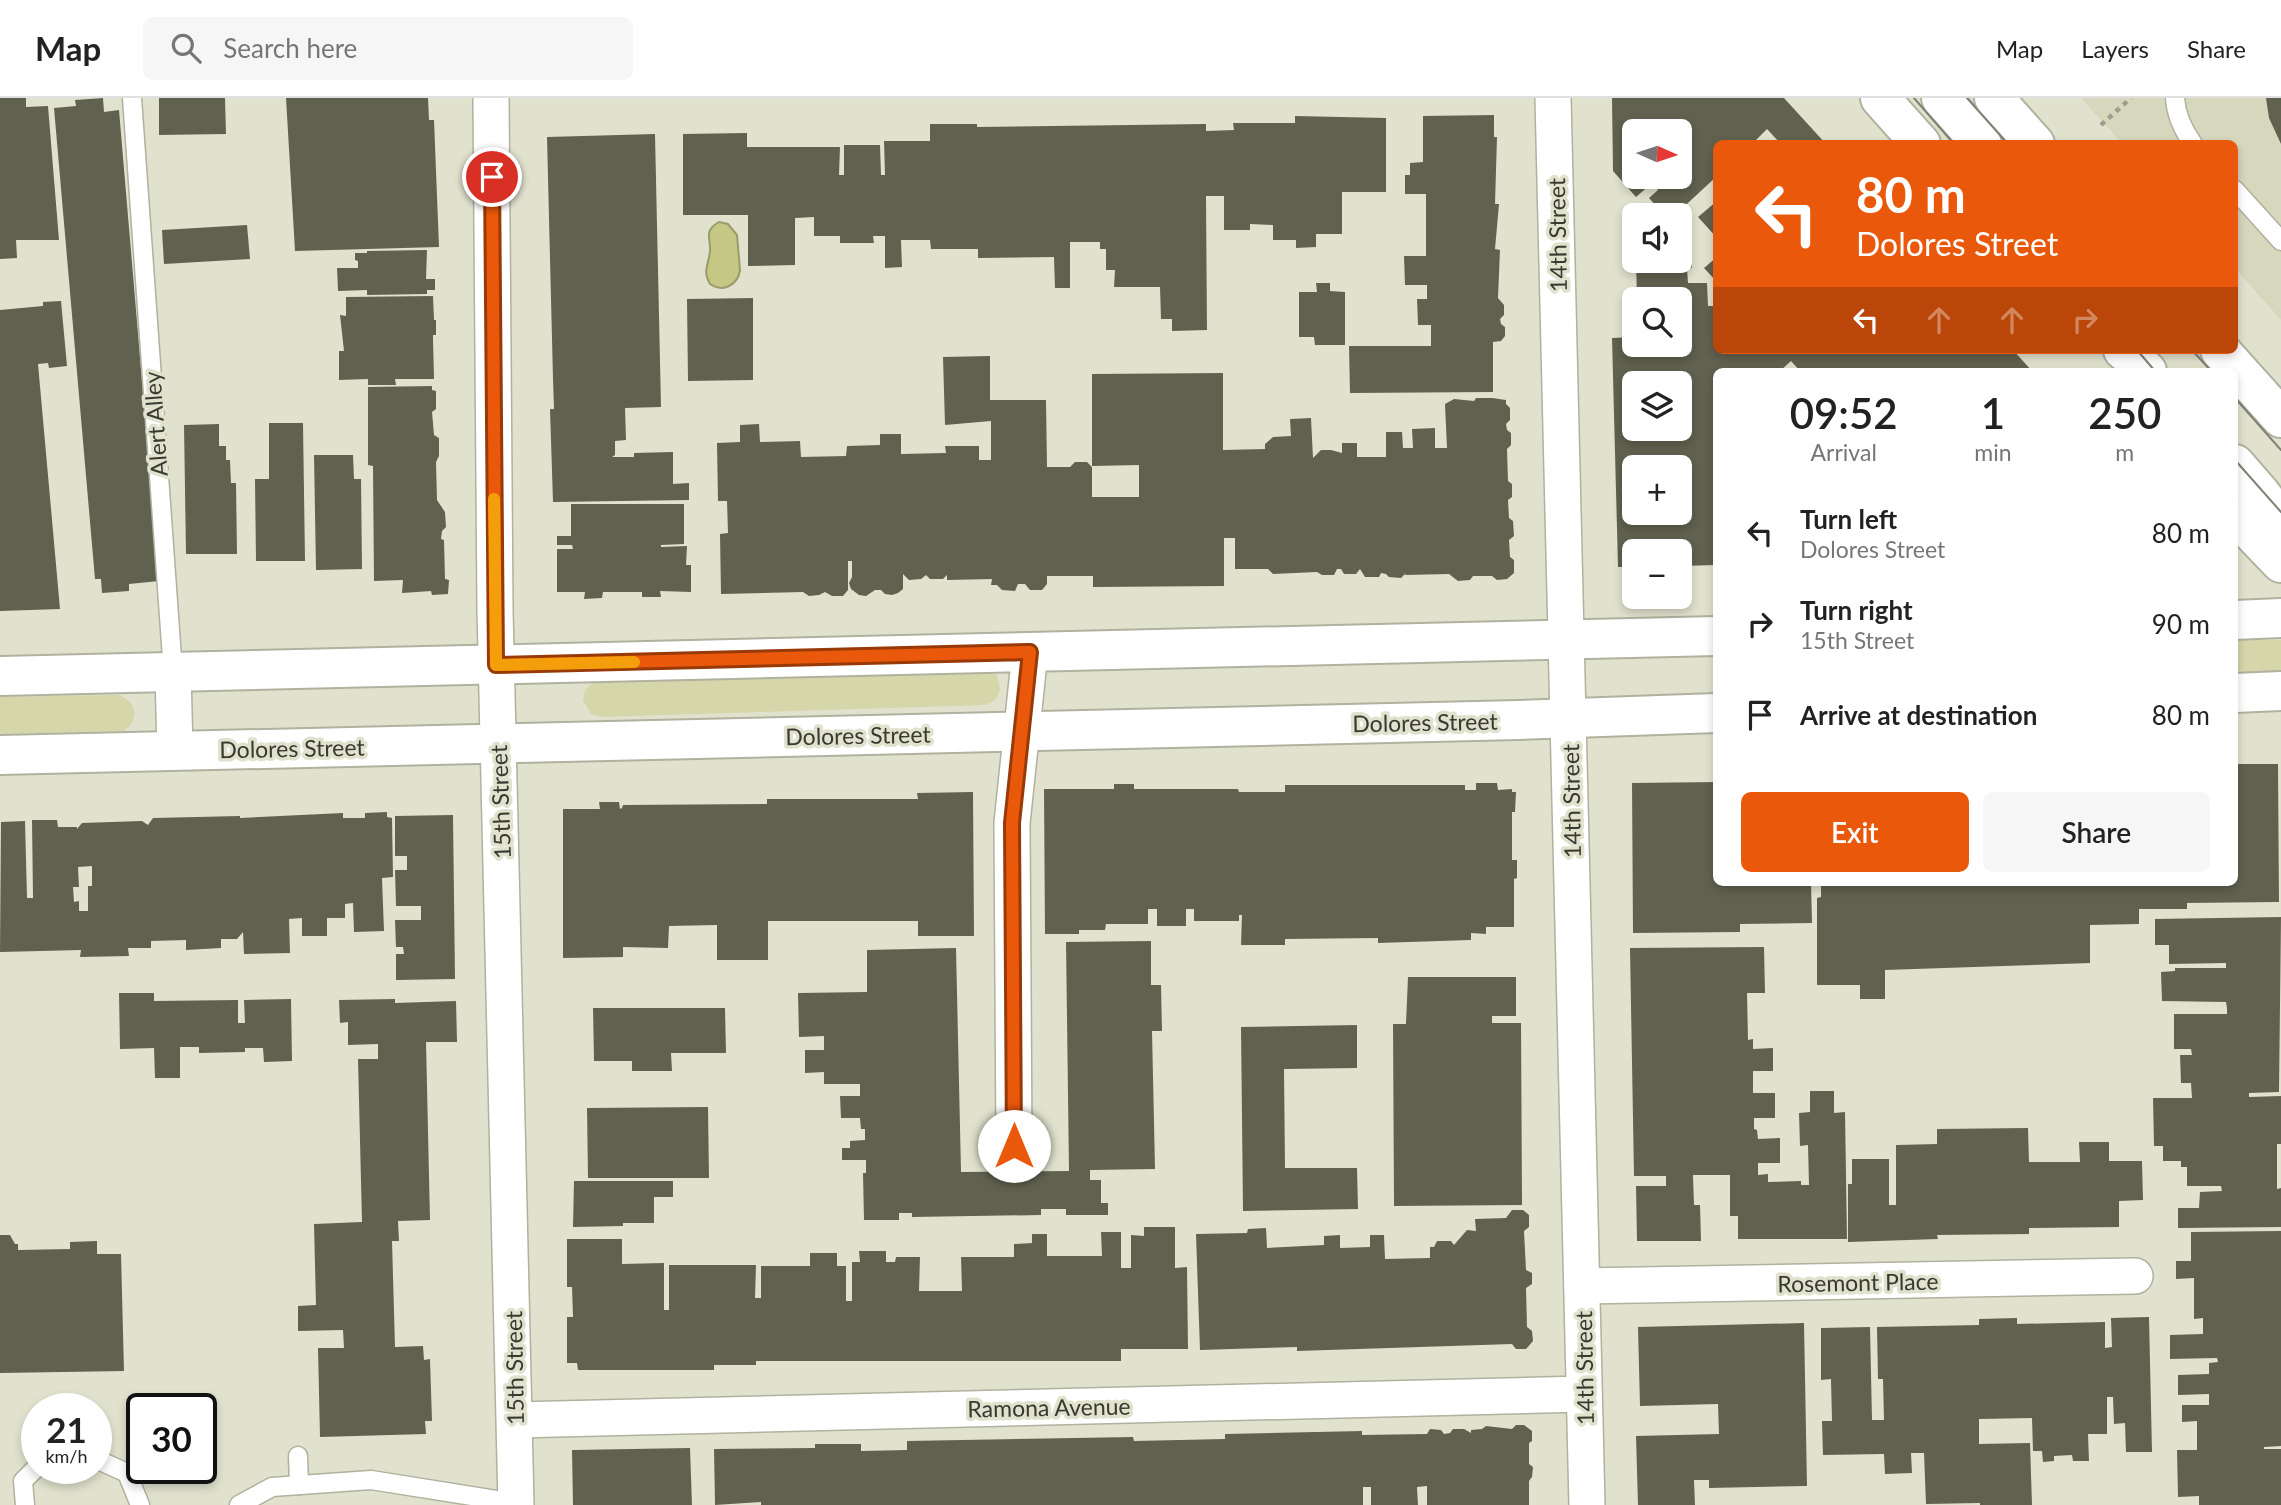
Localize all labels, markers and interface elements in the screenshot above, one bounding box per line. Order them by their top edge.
search box [143,17,633,80]
text: Map [35,28,101,68]
icon: search [167,29,205,67]
text: Search here [223,32,357,64]
text: Map [1996,34,2043,63]
text: Layers [2081,34,2149,63]
text: Share [2187,34,2246,63]
north arrow [1622,119,1692,189]
map controls [1622,119,1692,609]
pin [462,147,522,207]
icon: arrive [473,158,511,196]
text: 80 m [1856,165,1966,223]
icon: left [1741,168,1832,259]
street label: 14th Street [1542,177,1572,292]
button: sound [1622,203,1692,273]
text: Dolores Street [1856,224,2058,263]
button: search [1622,287,1692,357]
icon: left [1847,301,1885,339]
icon: ahead [1920,301,1958,339]
icon: ahead [1993,301,2031,339]
icon: right [2066,301,2104,339]
street label: Alert Alley [137,371,173,477]
button: layers [1622,371,1692,441]
text: 09:52 [1790,388,1898,438]
text: 1 [1981,388,2005,438]
text: 250 [2088,388,2161,438]
text: Arrival [1811,438,1877,466]
text: min [1974,438,2012,466]
text: m [2115,438,2134,466]
button: + [1622,455,1692,525]
text: Turn left [1800,503,1897,535]
icon: left [1741,514,1779,552]
text: 80 m [2152,517,2210,549]
text: Dolores Street [1800,535,1945,563]
button: − [1622,539,1692,609]
text: Turn right [1800,594,1913,626]
icon: right [1741,605,1779,643]
text: 90 m [2152,608,2210,640]
text: 15th Street [1800,626,1914,654]
icon: arrive [1741,696,1779,734]
text: Arrive at destination [1800,699,2037,731]
text: 80 m [2152,699,2210,731]
street label: Dolores Street [1352,707,1499,737]
street label: Dolores Street [785,720,932,750]
street label: Dolores Street [219,733,366,763]
street label: 14th Street [1556,743,1586,858]
street label: 15th Street [484,744,516,860]
button: Exit [1741,792,1969,872]
button: Share [1983,792,2210,872]
position arrow [977,1109,1051,1183]
street label: Rosemont Place [1777,1267,1939,1297]
street label: 15th Street [499,1310,529,1425]
street label: 14th Street [1569,1310,1599,1425]
street label: Ramona Avenue [967,1392,1131,1422]
speed limit sign: 30 [126,1393,217,1484]
text: 21 [46,1408,87,1450]
text: km/h [45,1445,88,1467]

